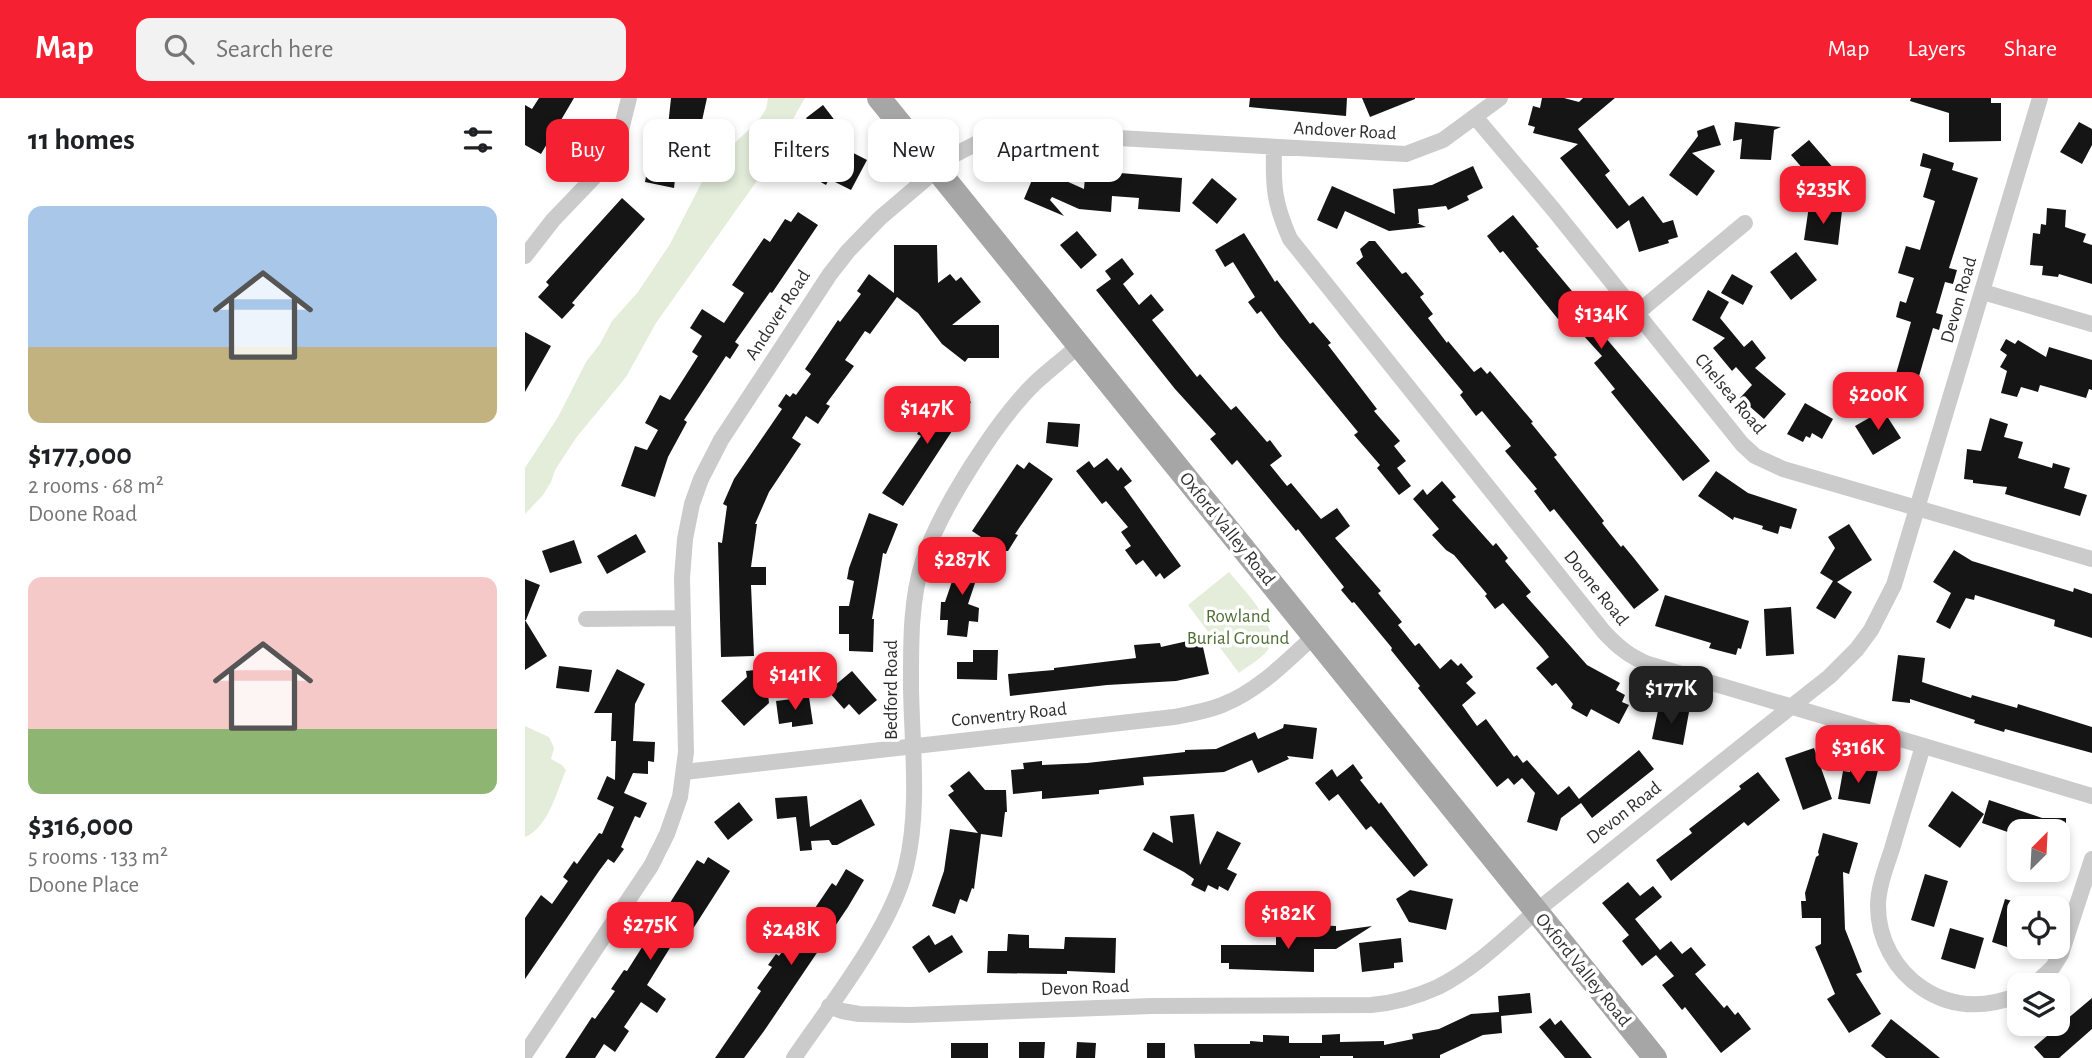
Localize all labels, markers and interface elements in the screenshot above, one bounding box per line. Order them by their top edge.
search box [136,18,626,81]
icon: search [160,30,198,68]
text: Map [35,32,94,65]
text: Search here [216,36,334,62]
text: Map [1827,37,1869,61]
text: Layers [1907,37,1966,61]
text: Share [2004,37,2057,61]
chip: Buy [546,119,629,182]
chip: Rent [643,119,735,182]
chip: Filters [749,119,854,182]
chip: New [868,119,959,182]
chip: Apartment [973,119,1123,182]
street label: Andover Road [1293,119,1397,143]
icon: filters [459,121,497,159]
text: 11 homes [28,125,135,155]
pin: $235K [1774,166,1872,226]
text: $235K [1796,177,1850,200]
icon: home [200,252,326,378]
street label: Devon Road [1938,255,1980,345]
street label: Andover Road [742,266,814,363]
pin: $134K [1552,292,1650,351]
text: $134K [1574,302,1628,325]
street label: Chelsea Road [1691,350,1769,438]
pin: $200K [1829,372,1927,432]
text: $200K [1849,383,1907,406]
pin: $147K [878,386,976,446]
text: $147K [900,397,954,420]
text: $177,000 [28,440,132,470]
street label: Oxford Valley Road [1176,469,1278,589]
text: 2 rooms · 68 m² [28,475,164,498]
text: Doone Road [28,503,137,526]
pin: $287K [913,538,1011,597]
street label: Doone Road [1560,547,1632,629]
text: $287K [934,548,990,571]
park label: Rowland Burial Ground [1187,607,1289,648]
icon: home [200,623,326,749]
street label: Bedford Road [882,640,901,740]
pin: $141K [746,652,844,712]
text: $141K [769,663,821,686]
pin: $177K [1622,666,1720,726]
text: $177K [1645,677,1697,700]
street label: Conventry Road [950,699,1068,731]
pin: $316K [1809,726,1907,785]
text: $316K [1831,736,1885,759]
street label: Devon Road [1583,778,1665,848]
text: $316,000 [28,811,133,841]
north arrow [2007,819,2070,882]
map controls [2007,819,2070,1036]
text: 5 rooms · 133 m² [28,846,168,869]
text: Doone Place [28,874,139,897]
pin: $182K [1239,892,1337,951]
button: locate [2007,896,2070,959]
pin: $275K [601,902,699,962]
text: $182K [1261,902,1315,925]
pin: $248K [742,908,840,967]
street label: Oxford Valley Road [1532,910,1634,1030]
text: $275K [623,913,677,936]
text: $248K [762,918,820,941]
button: layers [2007,973,2070,1036]
street label: Devon Road [1040,977,1130,999]

